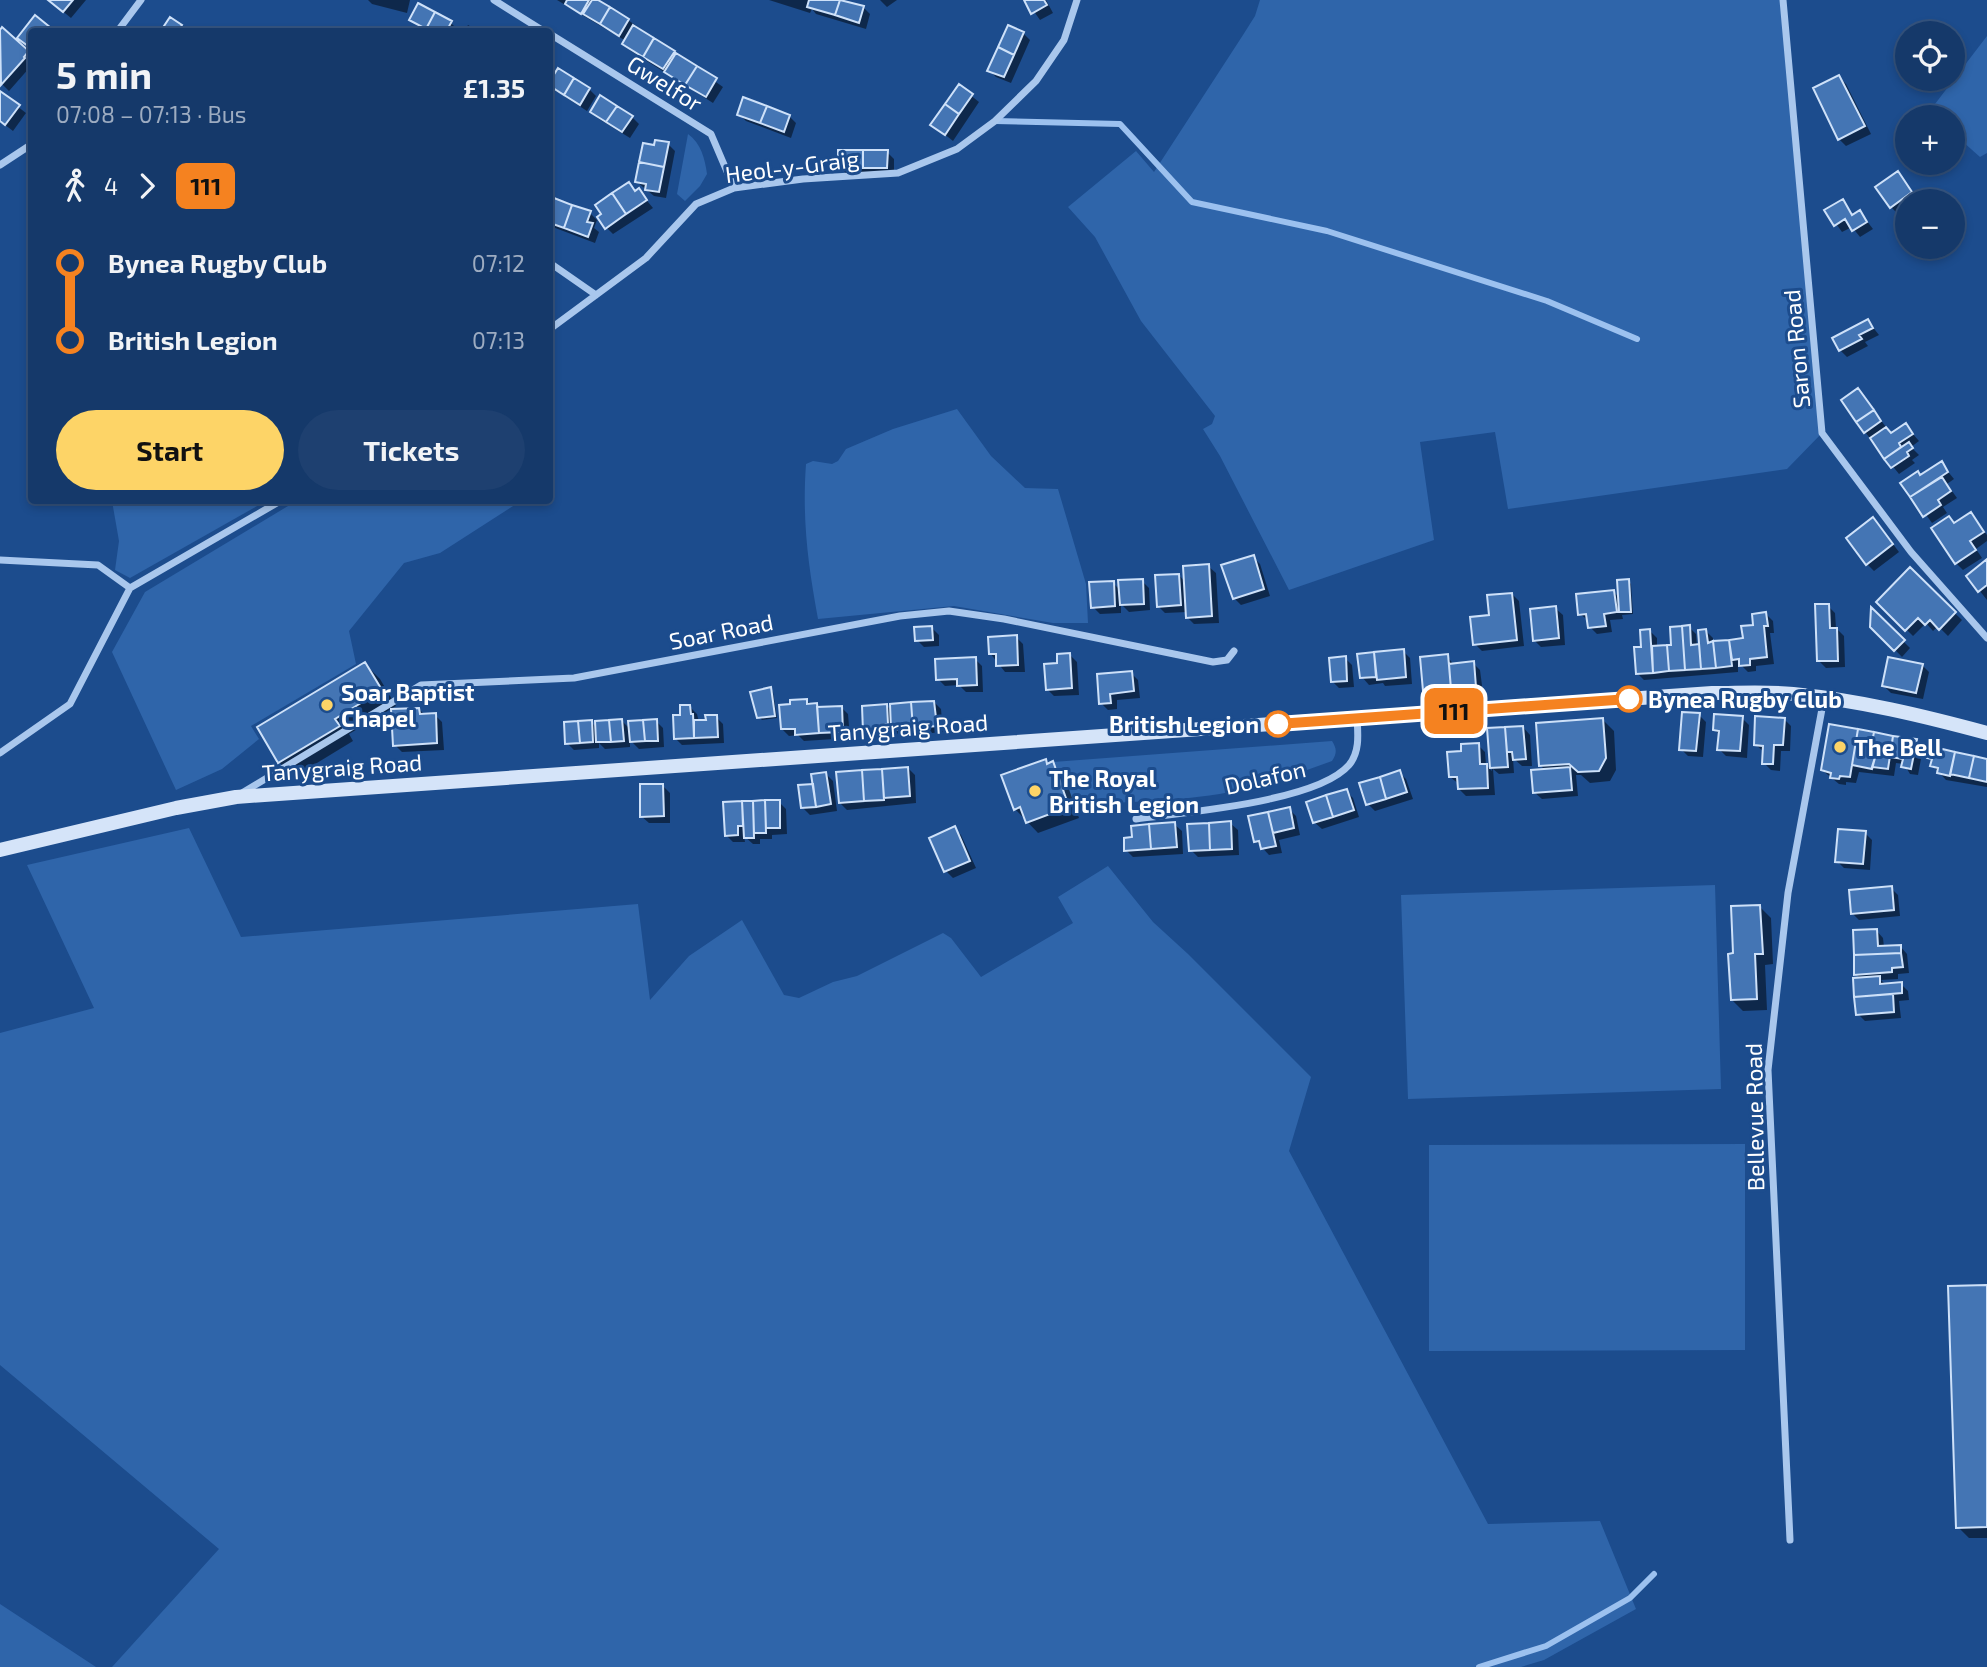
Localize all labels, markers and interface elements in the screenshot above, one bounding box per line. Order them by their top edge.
map controls [1895,21,1965,259]
button: locate [1895,21,1965,91]
street label: Gwelfor [622,49,708,117]
text: 5 min [56,51,152,97]
text: £1.35 [463,72,525,103]
text: 07:08 – 07:13 · Bus [56,100,247,128]
button: + [1895,105,1965,175]
street label: Heol-y-Graig [723,144,861,188]
icon: walk [56,167,94,205]
icon: forward [128,167,166,205]
text: 111 [190,171,221,200]
text: 4 [104,172,118,200]
button: − [1895,189,1965,259]
text: Bynea Rugby Club [108,247,327,278]
text: 07:12 [472,249,525,277]
street label: Saron Road [1777,289,1815,409]
text: British Legion [108,324,278,355]
text: 07:13 [472,326,525,354]
button: Start [56,410,284,490]
button: Tickets [298,410,525,490]
street label: Soar Road [667,607,775,655]
place label: Soar Baptist Chapel [341,678,475,732]
place label: Bynea Rugby Club [1648,685,1842,713]
marker: Bynea Rugby Club [1616,686,1642,712]
line badge: 111 [1414,688,1494,734]
text: 111 [1438,696,1470,725]
marker: Soar Baptist Chapel [319,697,335,713]
street label: Tanygraig Road [827,707,989,747]
place label: British Legion [1109,710,1259,738]
marker: British Legion [1265,711,1291,737]
place label: The Bell [1854,733,1943,761]
marker: The Bell [1832,739,1848,755]
street label: Tanygraig Road [261,747,423,787]
street label: Dolafon [1222,754,1308,800]
place label: The Royal British Legion [1049,764,1199,818]
marker: The Royal British Legion [1027,783,1043,799]
street label: Bellevue Road [1739,1043,1769,1191]

